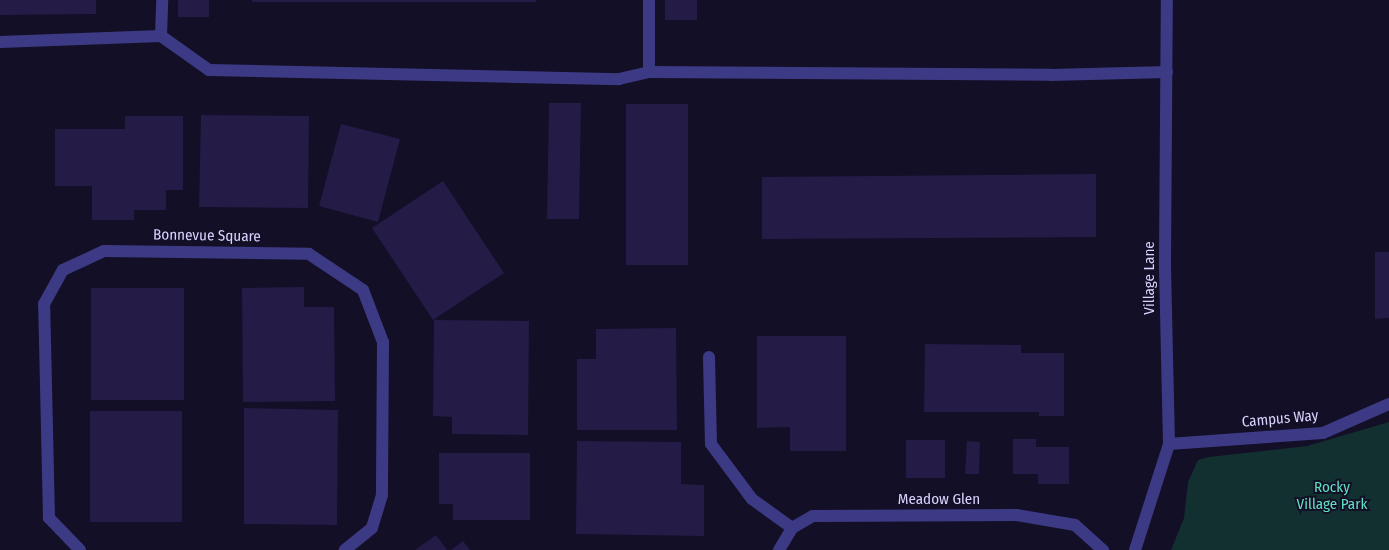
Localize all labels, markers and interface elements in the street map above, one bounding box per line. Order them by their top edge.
street label: Bonnevue Square [153,226,261,246]
street label: Village Lane [1141,241,1159,315]
street label: Campus Way [1241,407,1319,431]
park label: Rocky Village Park [1297,478,1367,513]
street label: Meadow Glen [898,491,980,509]

